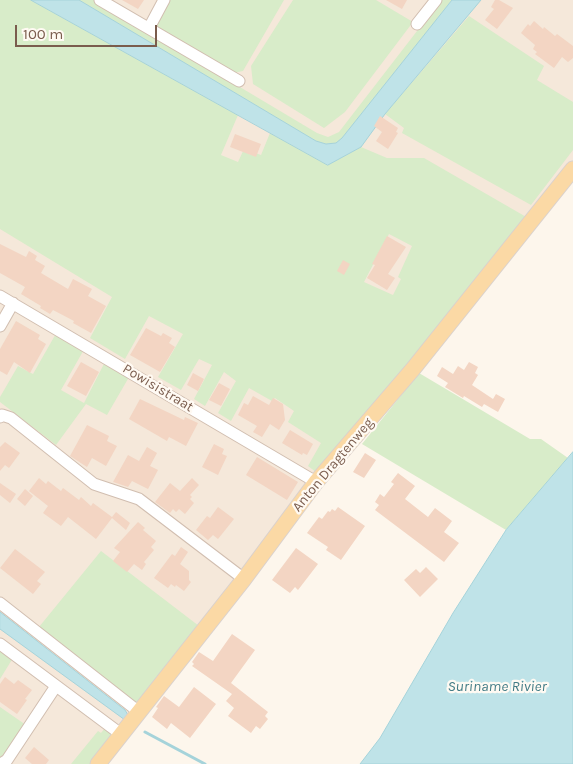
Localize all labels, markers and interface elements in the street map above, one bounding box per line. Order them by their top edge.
scale bar [18,15,160,47]
text: 100 m [23,25,63,43]
street label: Powisistraat [120,360,196,416]
street label: Anton Dragtenweg [289,415,377,515]
water label: Suriname Rivier [447,678,547,696]

